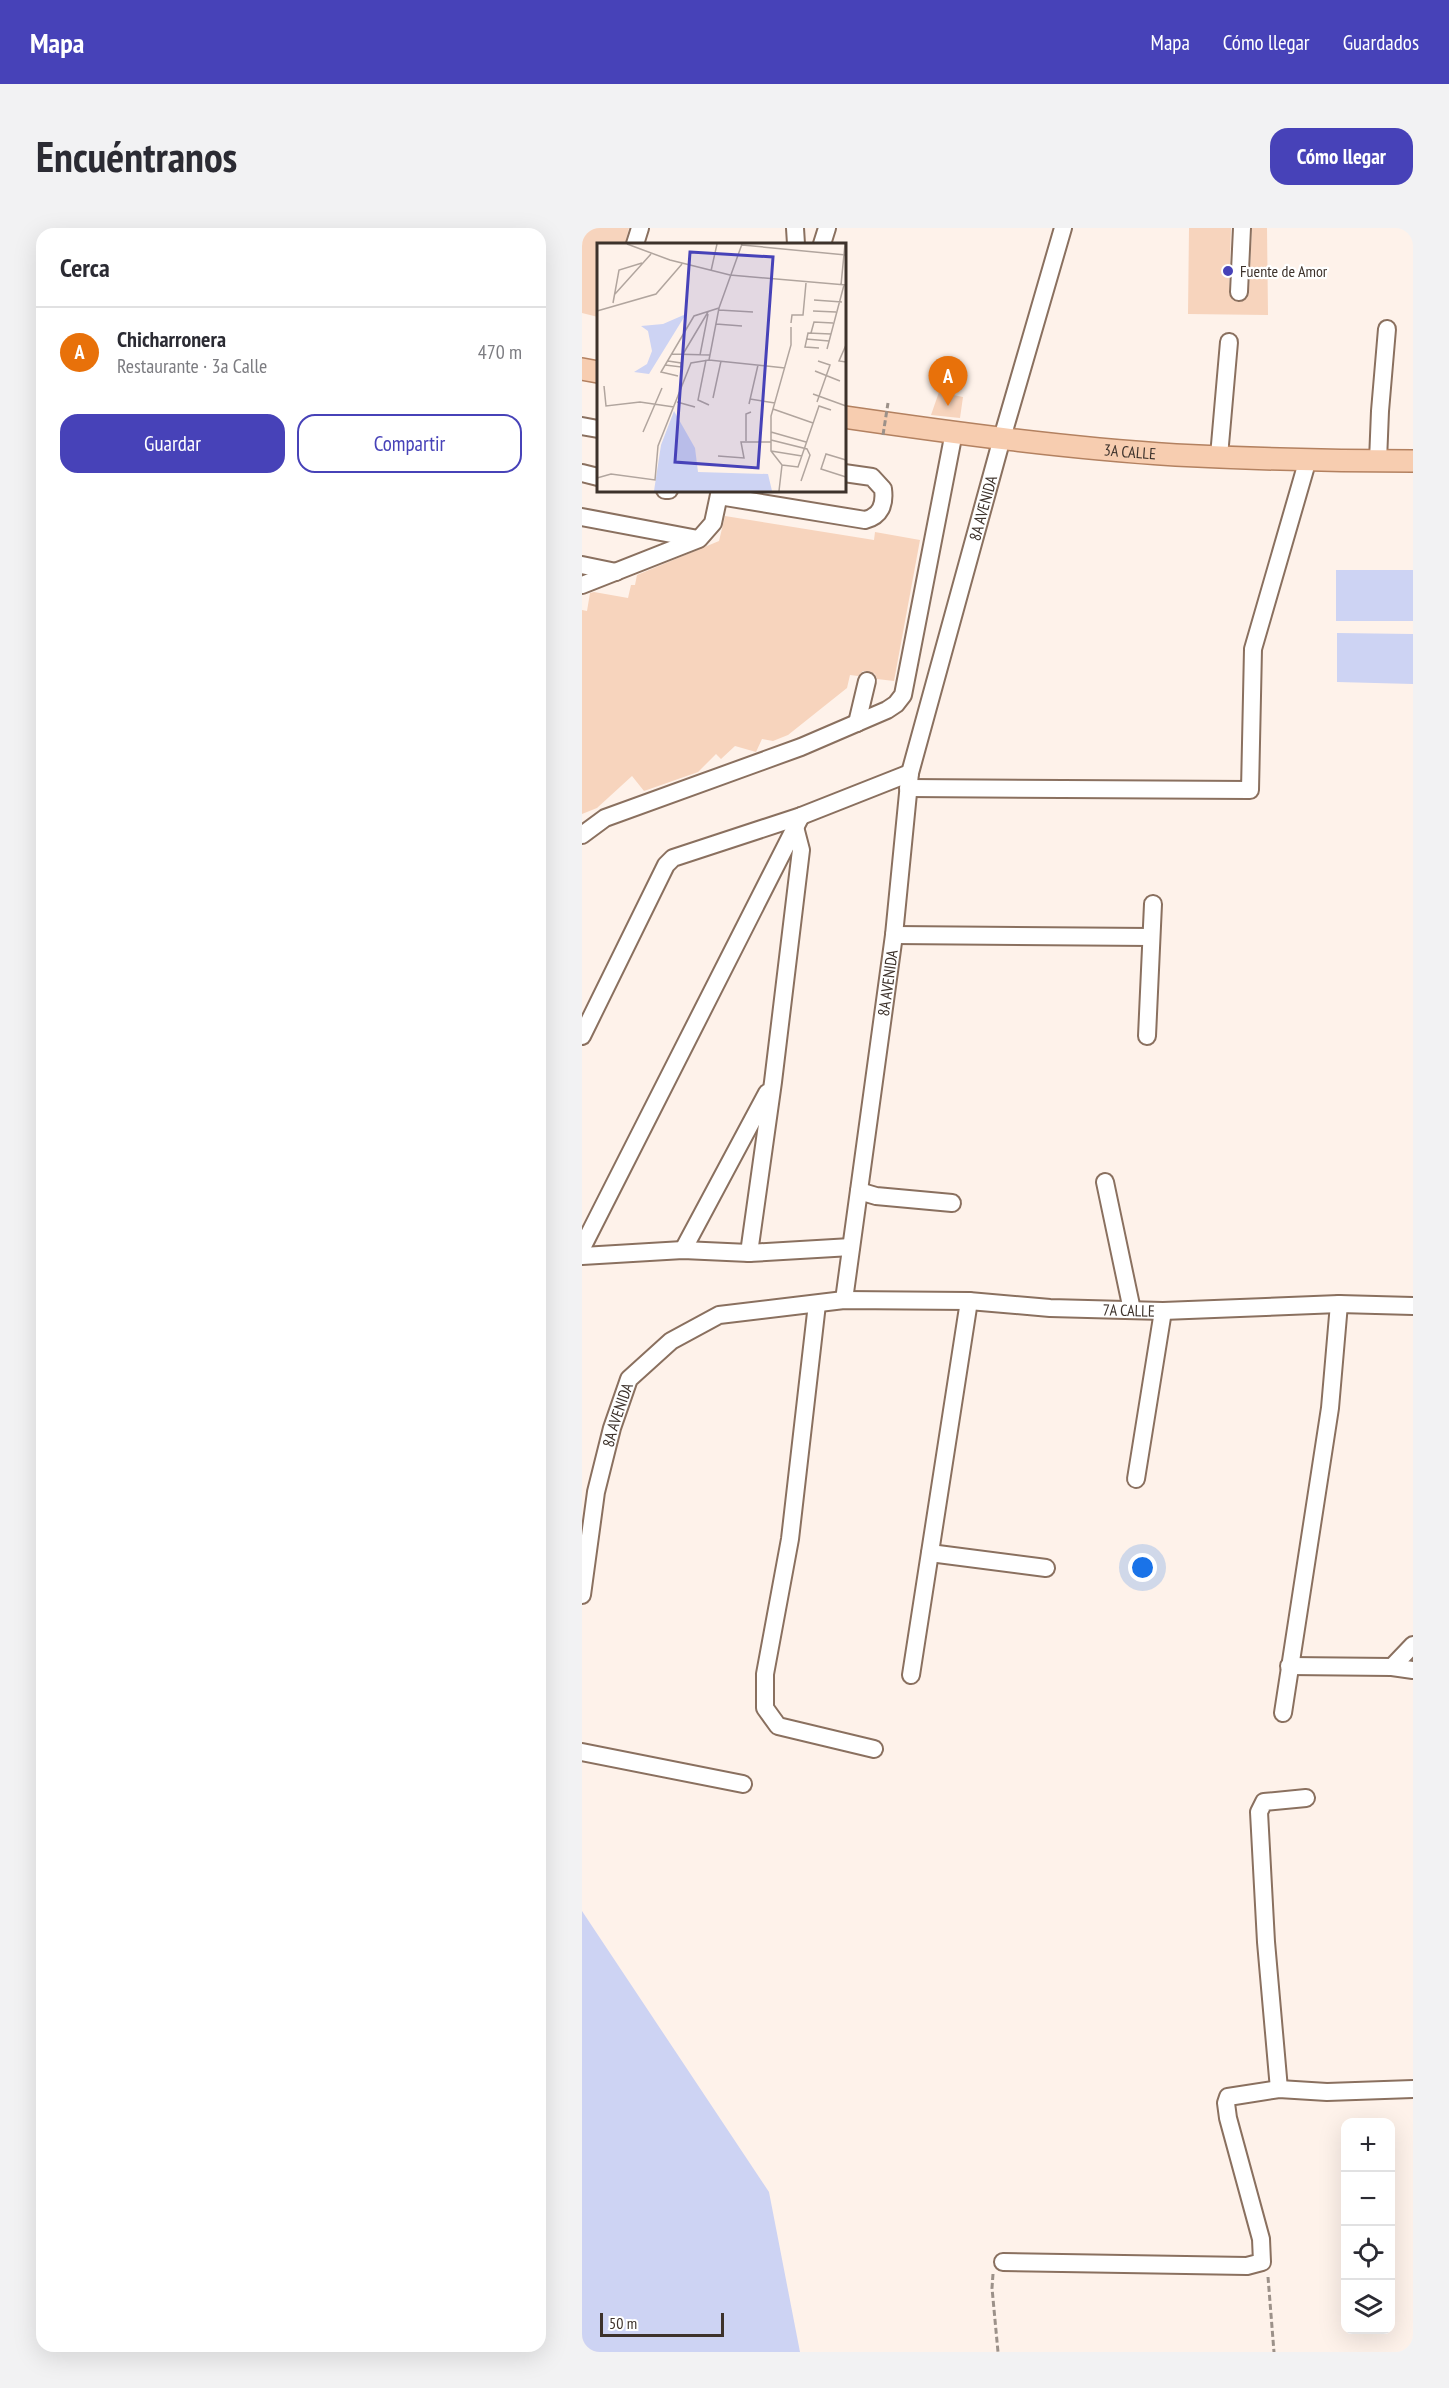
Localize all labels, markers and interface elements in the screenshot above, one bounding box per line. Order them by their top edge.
text: Mapa [30,24,84,61]
text: Mapa [1151,29,1190,56]
text: Cómo llegar [1223,29,1310,56]
text: Guardados [1343,29,1419,56]
button: Cómo llegar [1270,128,1413,185]
text: Encuéntranos [36,129,237,184]
inset map [597,243,846,492]
text: Cerca [60,251,110,284]
place label: Fuente de Amor [1240,261,1328,281]
marker: Fuente de Amor [1221,264,1235,278]
text: Chicharronera [117,325,226,353]
text: A [74,339,85,365]
text: 470 m [478,339,522,365]
text: Restaurante · 3a Calle [117,353,267,379]
pin: A [928,356,968,406]
button: Guardar [60,414,285,473]
button: Compartir [297,414,522,473]
street label: 3A CALLE [1103,439,1157,464]
street label: 8A AVENIDA [964,473,1001,543]
street label: 8A AVENIDA [873,948,902,1017]
street label: 7A CALLE [1102,1299,1155,1321]
street label: 8A AVENIDA [598,1380,637,1449]
your location [1128,1553,1157,1582]
map controls [1341,2118,1395,2334]
button: + [1341,2118,1395,2172]
button: − [1341,2172,1395,2226]
button: locate [1341,2226,1395,2280]
button: layers [1341,2280,1395,2334]
scale bar [600,2310,724,2338]
text: 50 m [609,2313,637,2333]

